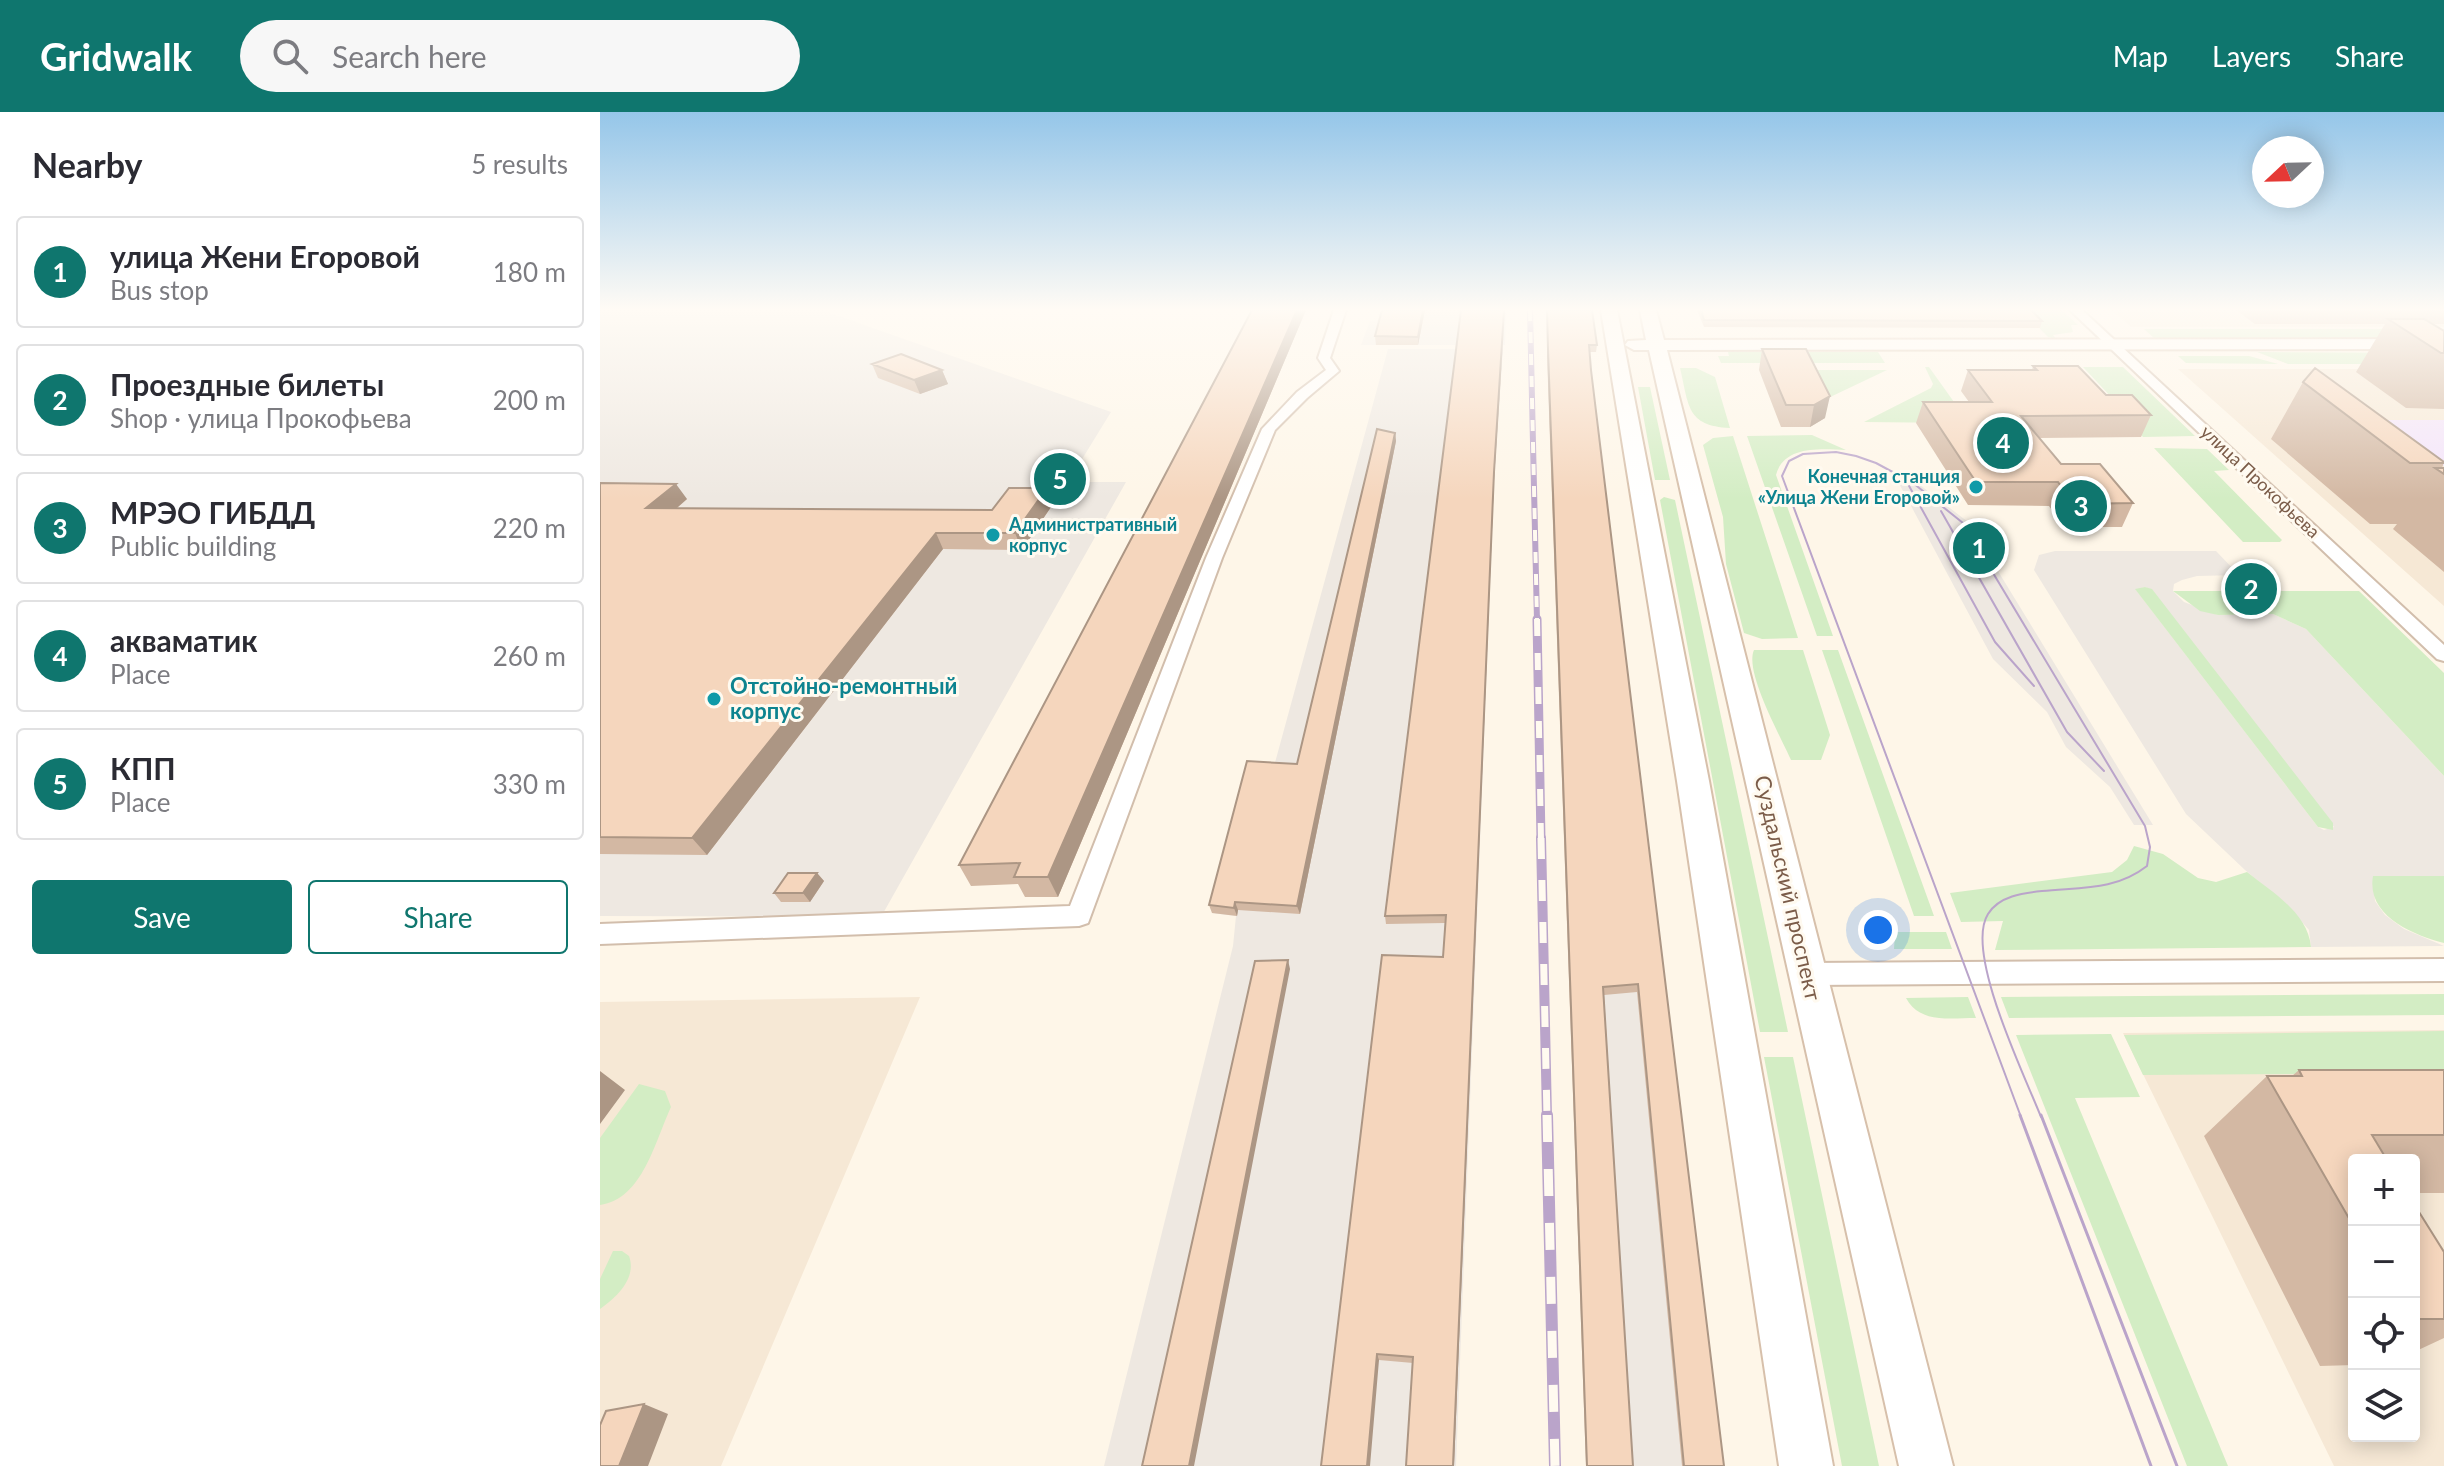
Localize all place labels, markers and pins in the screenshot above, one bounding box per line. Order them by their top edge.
pin: 4 [1977,413,2029,473]
pin: 5 [1034,449,1086,509]
place label: Конечная станция «Улица Жени Егоровой» [1758,465,1960,508]
pin: 3 [2055,476,2107,536]
marker: Конечная станция «Улица Жени Егоровой» [1967,478,1985,496]
place label: Административный корпус [1008,513,1177,556]
pin: 1 [1953,518,2005,578]
marker: Административный корпус [984,526,1002,544]
pin: 2 [2225,559,2277,619]
place label: Отстойно-ремонтный корпус [730,672,957,724]
marker: Отстойно-ремонтный корпус [705,690,723,708]

